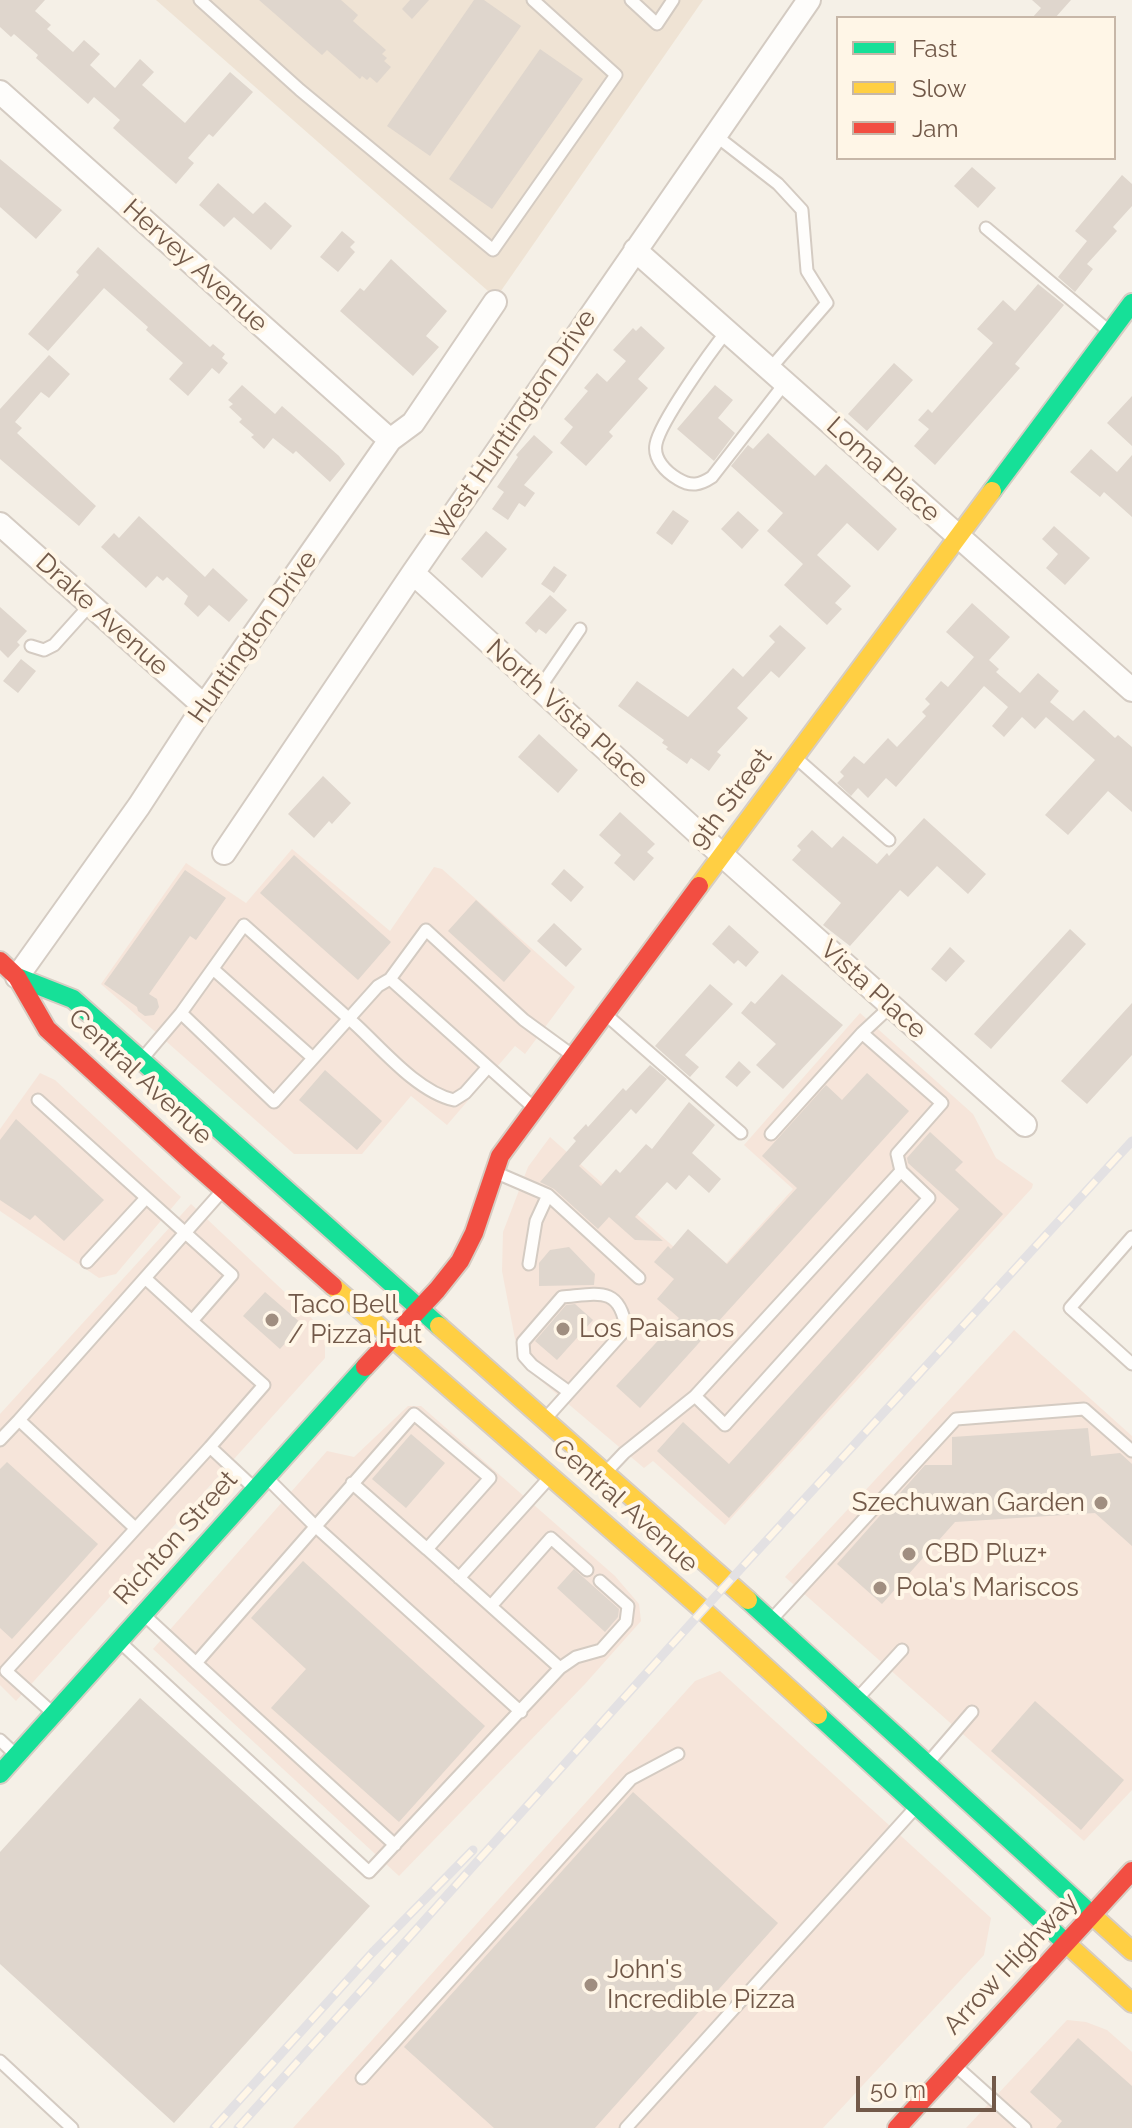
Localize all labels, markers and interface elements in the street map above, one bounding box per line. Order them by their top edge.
legend [836,16,1116,160]
text: Fast [912,34,957,63]
text: Slow [912,74,966,103]
text: Jam [912,114,958,143]
street label: Hervey Avenue [116,193,274,339]
street label: West Huntington Drive [425,304,603,546]
street label: Loma Place [820,411,946,529]
street label: Huntington Drive [182,545,324,729]
street label: Drake Avenue [29,547,175,683]
street label: North Vista Place [480,633,654,795]
street label: 9th Street [683,743,779,855]
street label: Vista Place [813,934,933,1046]
street label: Central Avenue [62,1003,218,1151]
place label: Taco Bell / Pizza Hut [288,1289,422,1350]
marker: Taco Bell / Pizza Hut [263,1311,281,1329]
place label: Los Paisanos [579,1313,734,1345]
marker: Los Paisanos [554,1320,572,1338]
street label: Central Avenue [546,1433,704,1579]
street label: Richton Street [108,1465,244,1611]
place label: Szechuwan Garden [852,1487,1085,1519]
marker: Szechuwan Garden [1092,1494,1110,1512]
place label: CBD Pluz+ [925,1538,1048,1570]
marker: CBD Pluz+ [900,1545,918,1563]
place label: Pola's Mariscos [896,1572,1079,1604]
marker: Pola's Mariscos [871,1579,889,1597]
street label: Arrow Highway [937,1887,1085,2041]
place label: John's Incredible Pizza [607,1954,795,2016]
marker: John's Incredible Pizza [582,1976,600,1994]
scale bar [860,2060,1000,2110]
text: 50 m [870,2075,926,2104]

